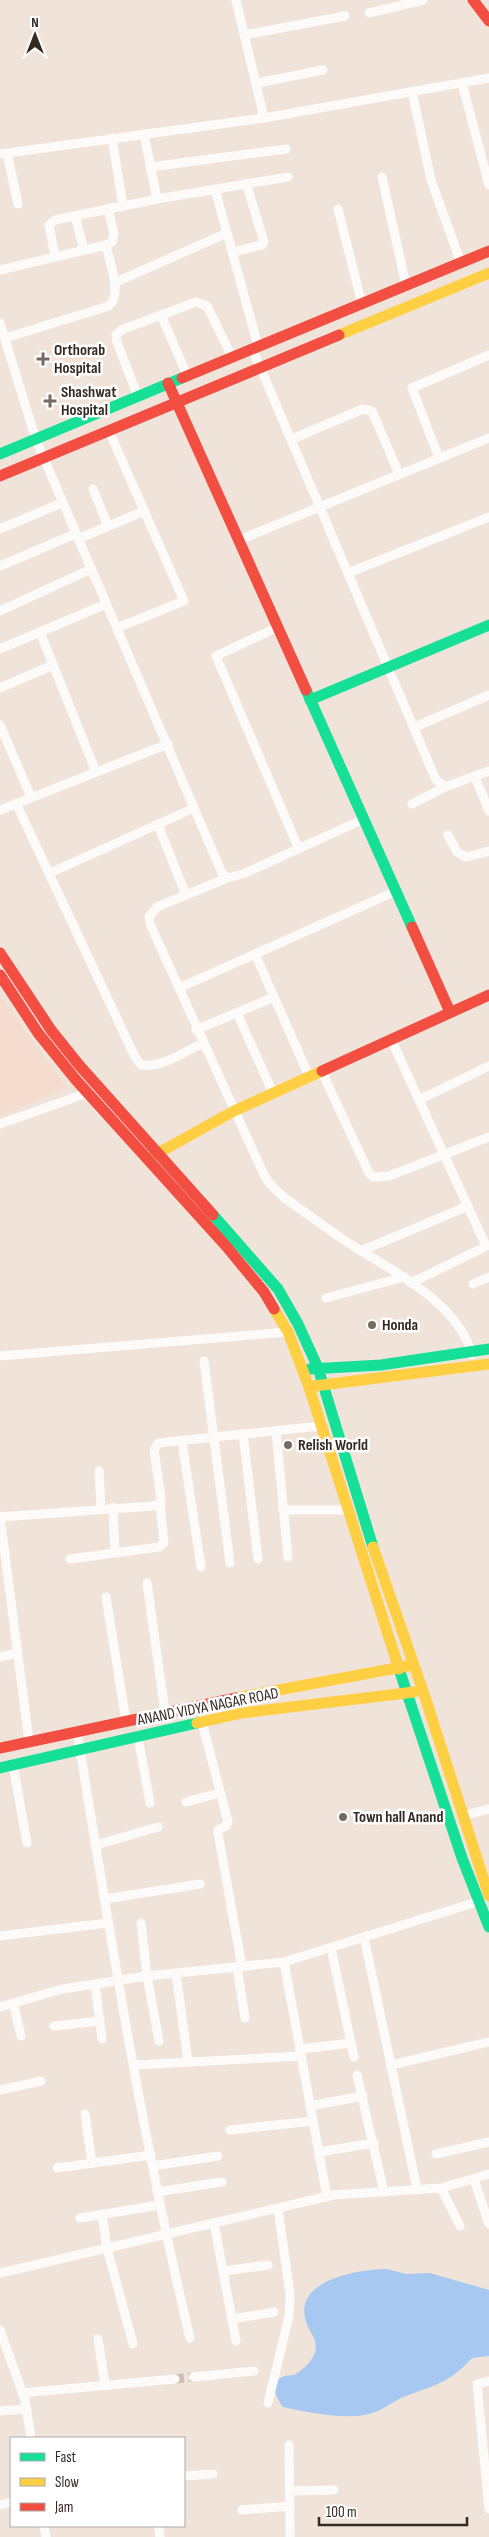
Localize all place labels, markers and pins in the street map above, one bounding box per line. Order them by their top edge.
place label: Orthorab Hospital [54,341,105,378]
marker: Orthorab Hospital [36,352,50,366]
place label: Shashwat Hospital [61,383,116,420]
marker: Shashwat Hospital [43,394,57,408]
place label: Honda [382,1316,418,1335]
marker: Honda [366,1319,378,1331]
place label: Relish World [298,1436,368,1455]
marker: Relish World [282,1439,294,1451]
place label: Town hall Anand [353,1808,443,1827]
marker: Town hall Anand [337,1811,349,1823]

